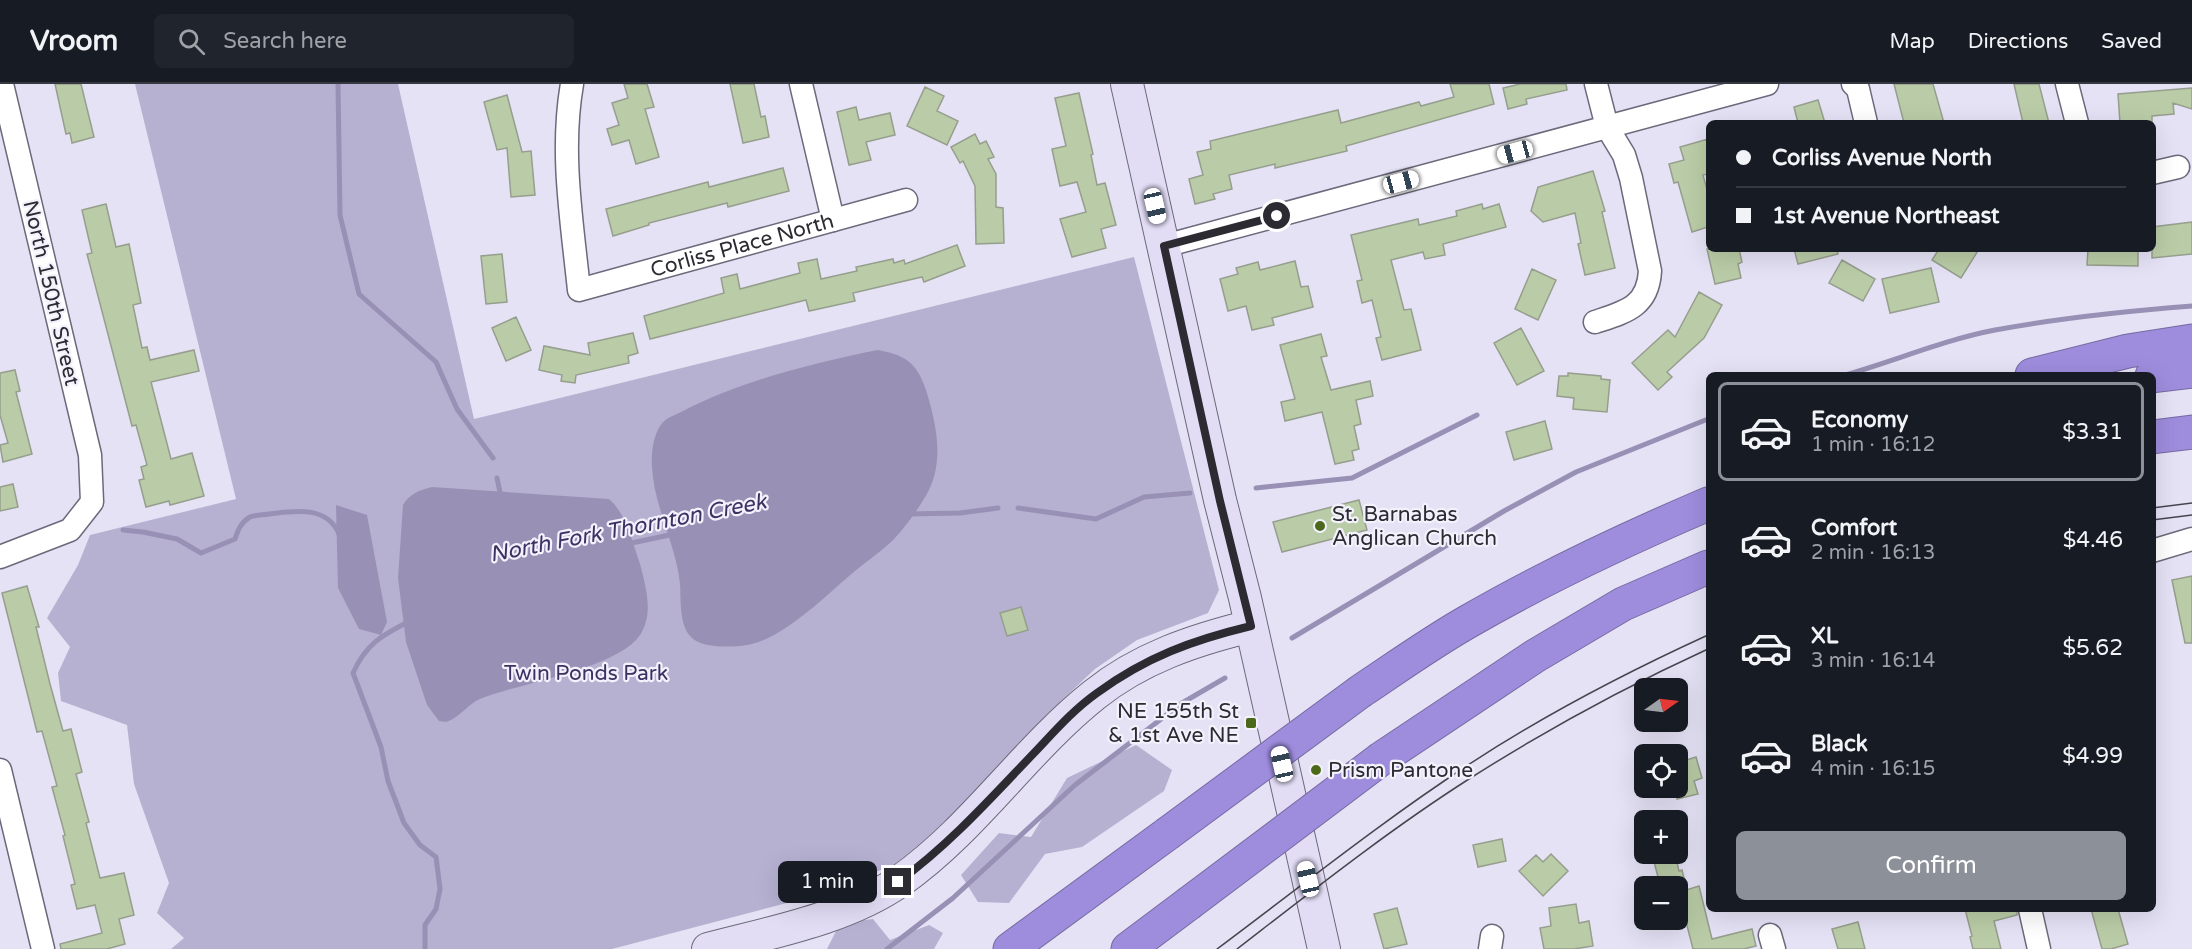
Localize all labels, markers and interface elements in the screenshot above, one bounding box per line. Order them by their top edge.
search box [154,14,574,68]
text: Vroom [30,24,118,58]
icon: search [175,25,208,58]
text: Search here [223,28,347,54]
text: Map [1889,29,1935,54]
text: Directions [1968,29,2068,54]
text: Saved [2101,29,2162,54]
car [1495,139,1535,165]
text: Corliss Avenue North [1772,145,1992,171]
car [1381,169,1421,195]
car [1142,186,1168,226]
street label: North 150th Street [18,198,84,388]
route start [1263,202,1290,229]
text: 1st Avenue Northeast [1772,203,2000,229]
street label: Corliss Place North [648,208,836,282]
icon: car [1739,405,1793,459]
text: Economy [1811,407,1908,433]
text: $3.31 [2062,419,2123,445]
text: 1 min · 16:12 [1811,433,1935,457]
water label: North Fork Thornton Creek [488,488,770,568]
place label: St. Barnabas Anglican Church [1332,502,1497,551]
icon: car [1739,513,1793,567]
text: Comfort [1811,515,1897,541]
marker: St. Barnabas Anglican Church [1313,519,1327,533]
text: $4.46 [2063,527,2123,553]
text: 2 min · 16:13 [1811,541,1935,565]
icon: car [1739,621,1793,675]
text: XL [1811,623,1838,649]
text: $5.62 [2062,635,2123,661]
text: 3 min · 16:14 [1811,649,1935,673]
park label: Twin Ponds Park [504,661,668,686]
north arrow [1634,678,1688,732]
map controls [1634,678,1688,930]
place label: NE 155th St & 1st Ave NE [1108,699,1239,748]
marker: NE 155th St & 1st Ave NE [1244,716,1258,730]
icon: car [1739,729,1793,783]
text: Black [1811,731,1868,757]
text: $4.99 [2062,743,2123,769]
car [1269,744,1295,784]
button: locate [1634,744,1688,798]
text: 4 min · 16:15 [1811,757,1935,781]
place label: Prism Pantone [1328,758,1473,783]
marker: Prism Pantone [1309,763,1323,777]
button: + [1634,810,1688,864]
button: Confirm [1736,831,2126,900]
car [1295,859,1321,899]
callout: 1 min [778,861,877,903]
route end [884,868,911,895]
text: 1 min [801,870,854,894]
button: − [1634,876,1688,930]

